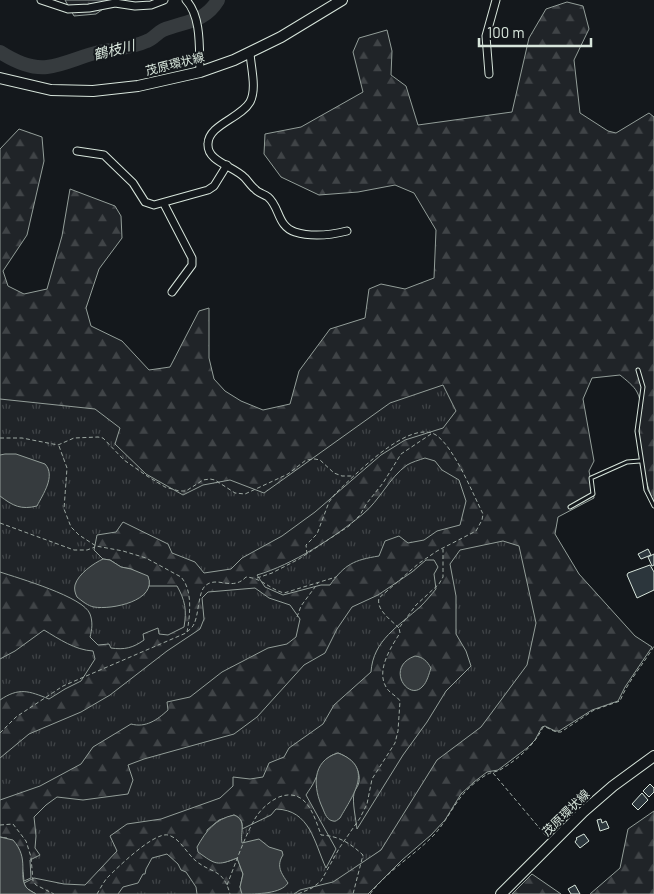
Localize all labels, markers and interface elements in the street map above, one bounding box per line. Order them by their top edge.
scale bar [479,15,592,47]
text: 100 m [487,23,525,41]
water label: 鶴枝川 [91,36,138,63]
street label: 茂原環状線 [144,49,206,77]
street label: 茂原環状線 [539,786,592,838]

